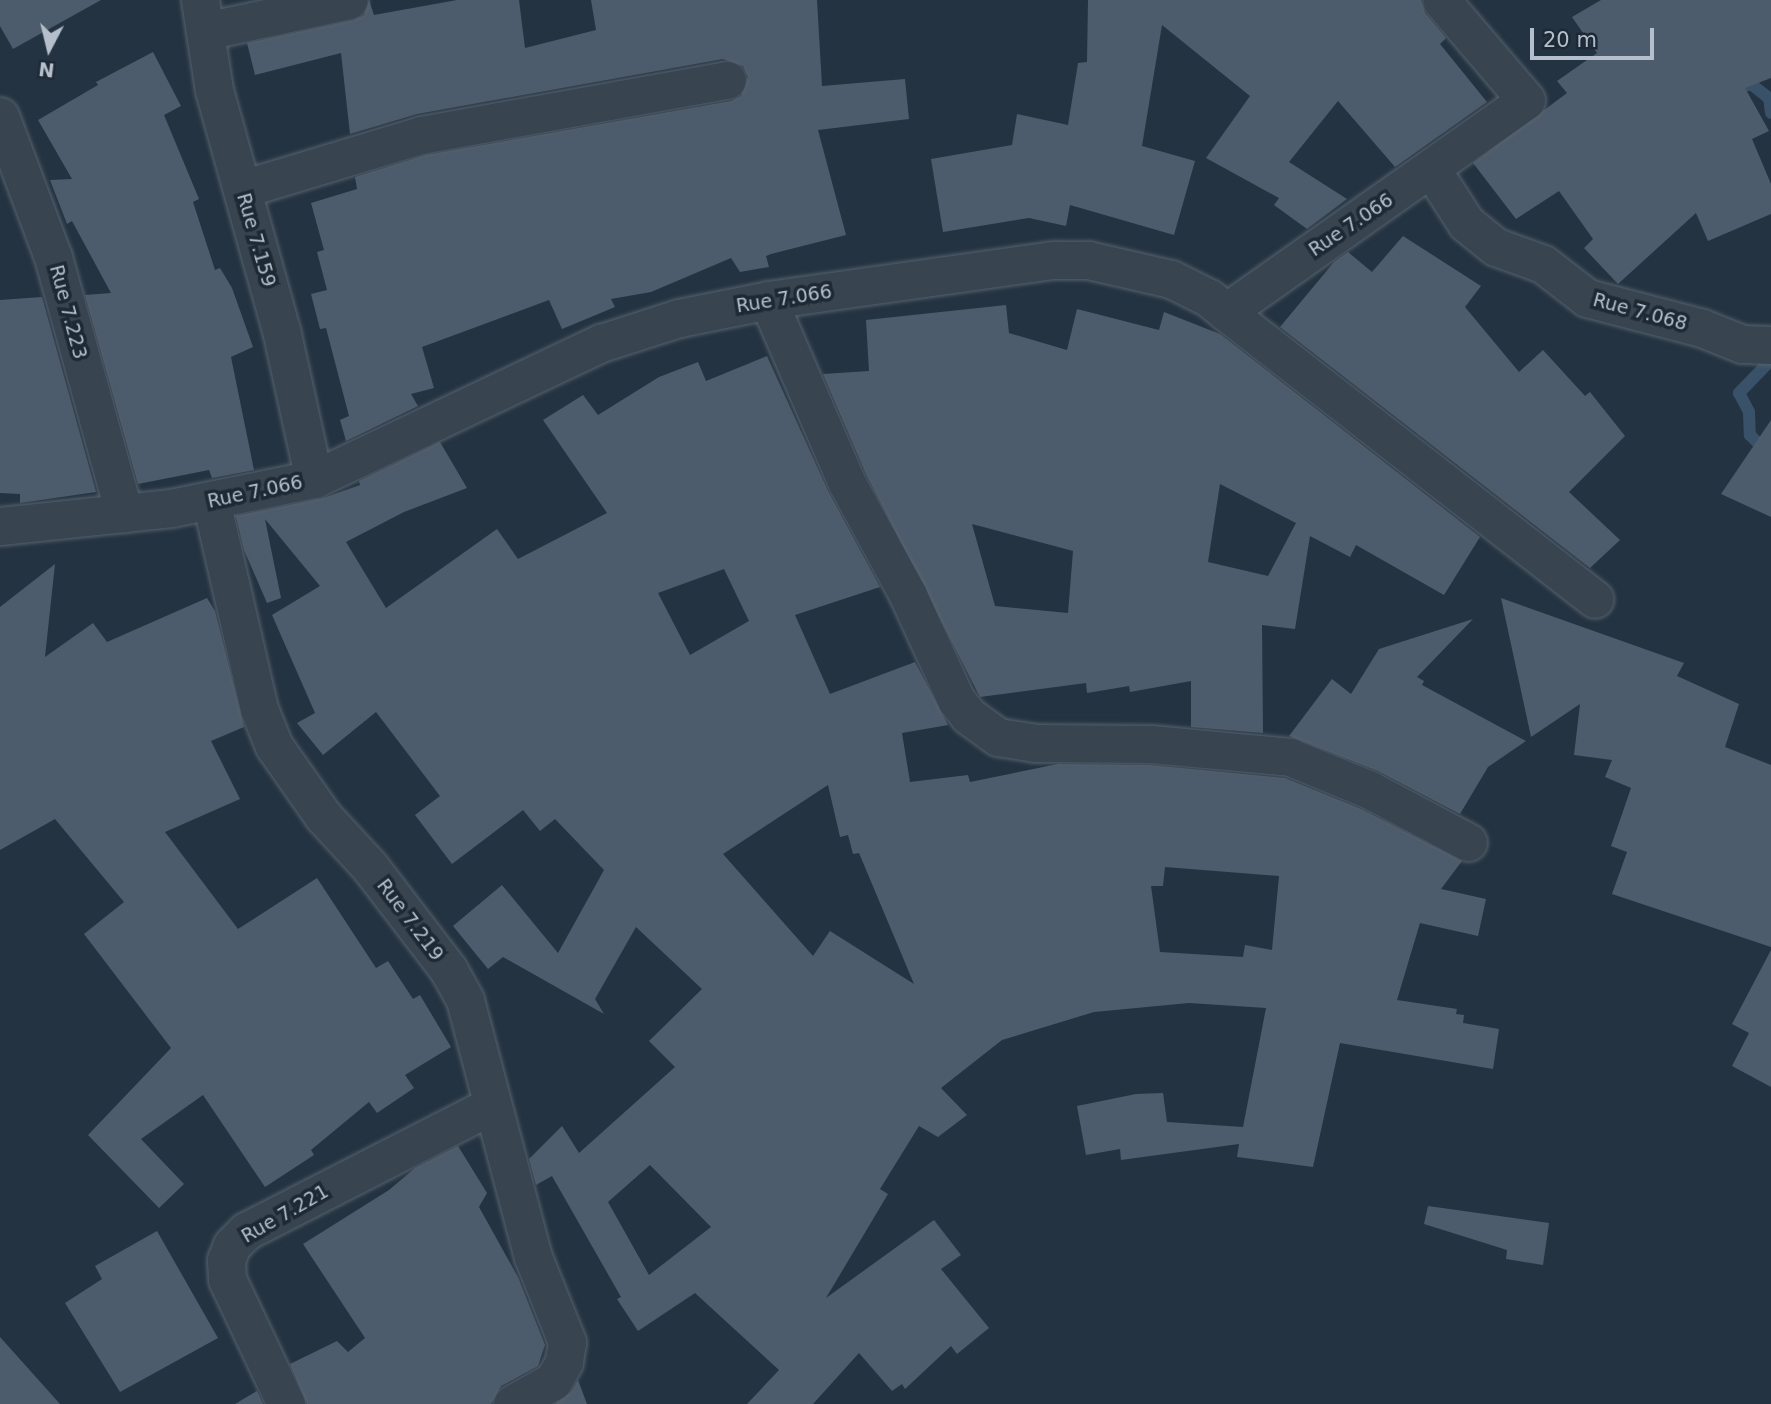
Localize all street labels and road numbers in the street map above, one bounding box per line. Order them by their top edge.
street label: Rue 7.066 [1305,189,1397,261]
street label: Rue 7.159 [232,190,280,290]
street label: Rue 7.223 [44,262,92,362]
street label: Rue 7.066 [735,280,833,318]
street label: Rue 7.068 [1590,288,1690,336]
street label: Rue 7.066 [205,471,305,513]
street label: Rue 7.219 [372,875,448,965]
street label: Rue 7.221 [238,1180,332,1248]

